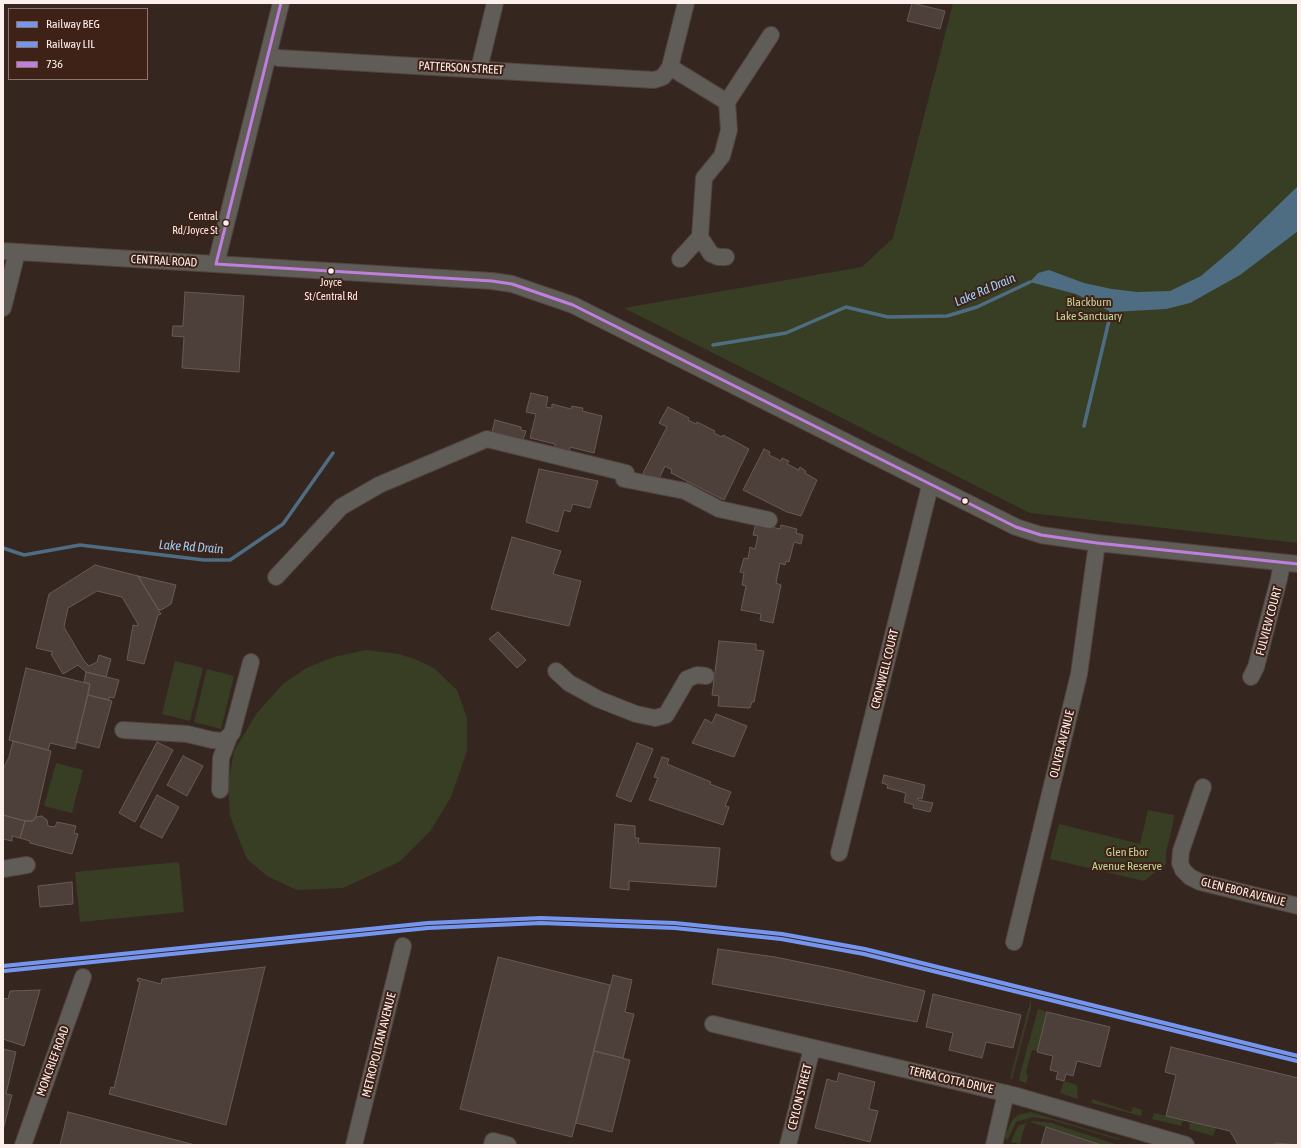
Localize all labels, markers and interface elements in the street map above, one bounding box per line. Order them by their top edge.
legend [8,8,148,80]
text: Railway BEG [46,17,100,31]
text: Railway LIL [46,37,95,51]
text: 736 [46,57,63,71]
street label: PATTERSON STREET [418,59,504,77]
place label: Central Rd/Joyce St [172,210,218,236]
marker: Central Rd/Joyce St [221,218,231,228]
street label: CENTRAL ROAD [130,252,198,270]
marker: Joyce St/Central Rd [326,266,336,276]
water label: Lake Rd Drain [952,270,1018,310]
place label: Joyce St/Central Rd [304,276,358,302]
park label: Blackburn Lake Sanctuary [1056,295,1122,323]
unlabelled marker [960,496,970,506]
water label: Lake Rd Drain [158,537,224,557]
street label: FULVIEW COURT [1253,585,1285,657]
street label: CROMWELL COURT [868,628,902,710]
street label: OLIVER AVENUE [1047,709,1077,779]
park label: Glen Ebor Avenue Reserve [1092,845,1162,873]
street label: GLEN EBOR AVENUE [1199,875,1287,909]
street label: METROPOLITAN AVENUE [359,991,399,1099]
street label: MONCRIEF ROAD [34,1024,72,1098]
street label: CEYLON STREET [785,1062,815,1132]
street label: TERRA COTTA DRIVE [907,1063,995,1097]

